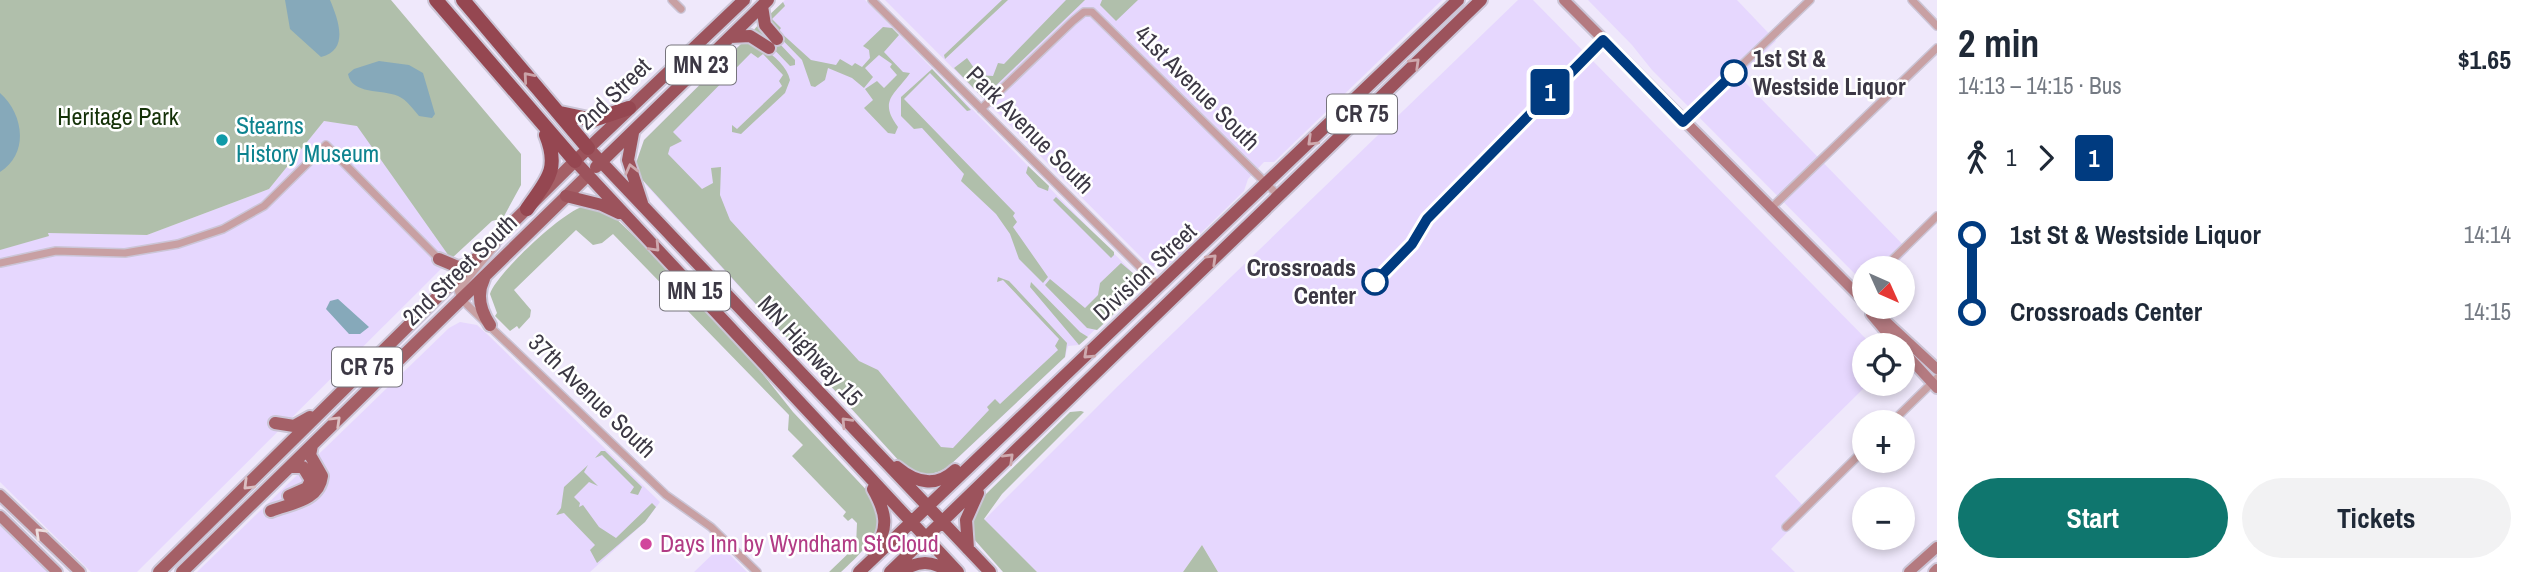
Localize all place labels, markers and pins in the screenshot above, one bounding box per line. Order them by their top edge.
place label: 1st St & Westside Liquor [1753,42,1906,102]
marker: 1st St & Westside Liquor [1721,60,1747,86]
place label: Stearns History Museum [236,109,379,169]
marker: Stearns History Museum [214,132,230,148]
place label: Crossroads Center [1247,251,1356,311]
marker: Crossroads Center [1362,269,1388,295]
place label: Days Inn by Wyndham St Cloud [660,527,939,559]
marker: Days Inn by Wyndham St Cloud [638,536,654,552]

